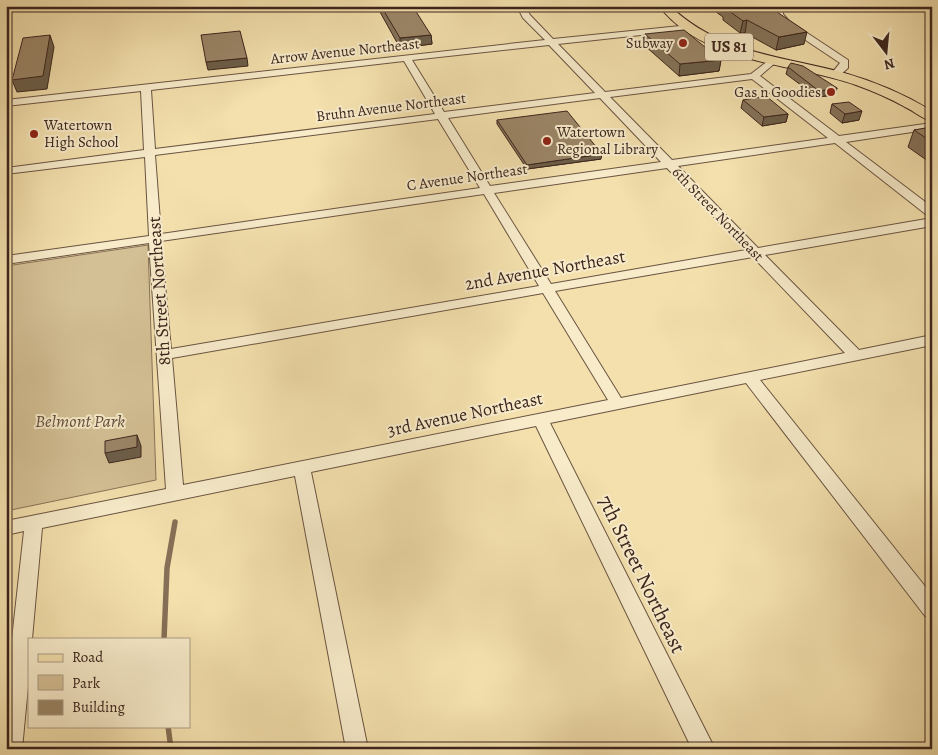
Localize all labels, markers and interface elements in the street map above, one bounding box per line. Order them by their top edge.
north arrow [860,28,910,78]
street label: Arrow Avenue Northeast [269,33,420,69]
place label: Subway [626,33,673,53]
road number: US 81 [705,34,753,61]
marker: Subway [677,37,689,49]
text: N [882,53,897,75]
place label: Gas n Goodies [734,82,821,102]
marker: Gas n Goodies [825,86,837,98]
street label: Bruhn Avenue Northeast [315,88,467,126]
place label: Watertown High School [43,115,119,152]
place label: Watertown Regional Library [556,122,658,159]
marker: Watertown High School [28,128,40,140]
marker: Watertown Regional Library [541,135,553,147]
street label: C Avenue Northeast [406,159,529,195]
street label: 6th Street Northeast [668,162,768,266]
street label: 8th Street Northeast [142,216,176,366]
street label: 2nd Avenue Northeast [463,244,627,296]
street label: 3rd Avenue Northeast [385,386,545,442]
park label: Belmont Park [35,409,125,433]
street label: 7th Street Northeast [592,490,692,658]
legend [28,638,190,728]
text: Road [72,647,104,667]
text: Park [72,673,101,693]
text: Building [72,697,125,717]

